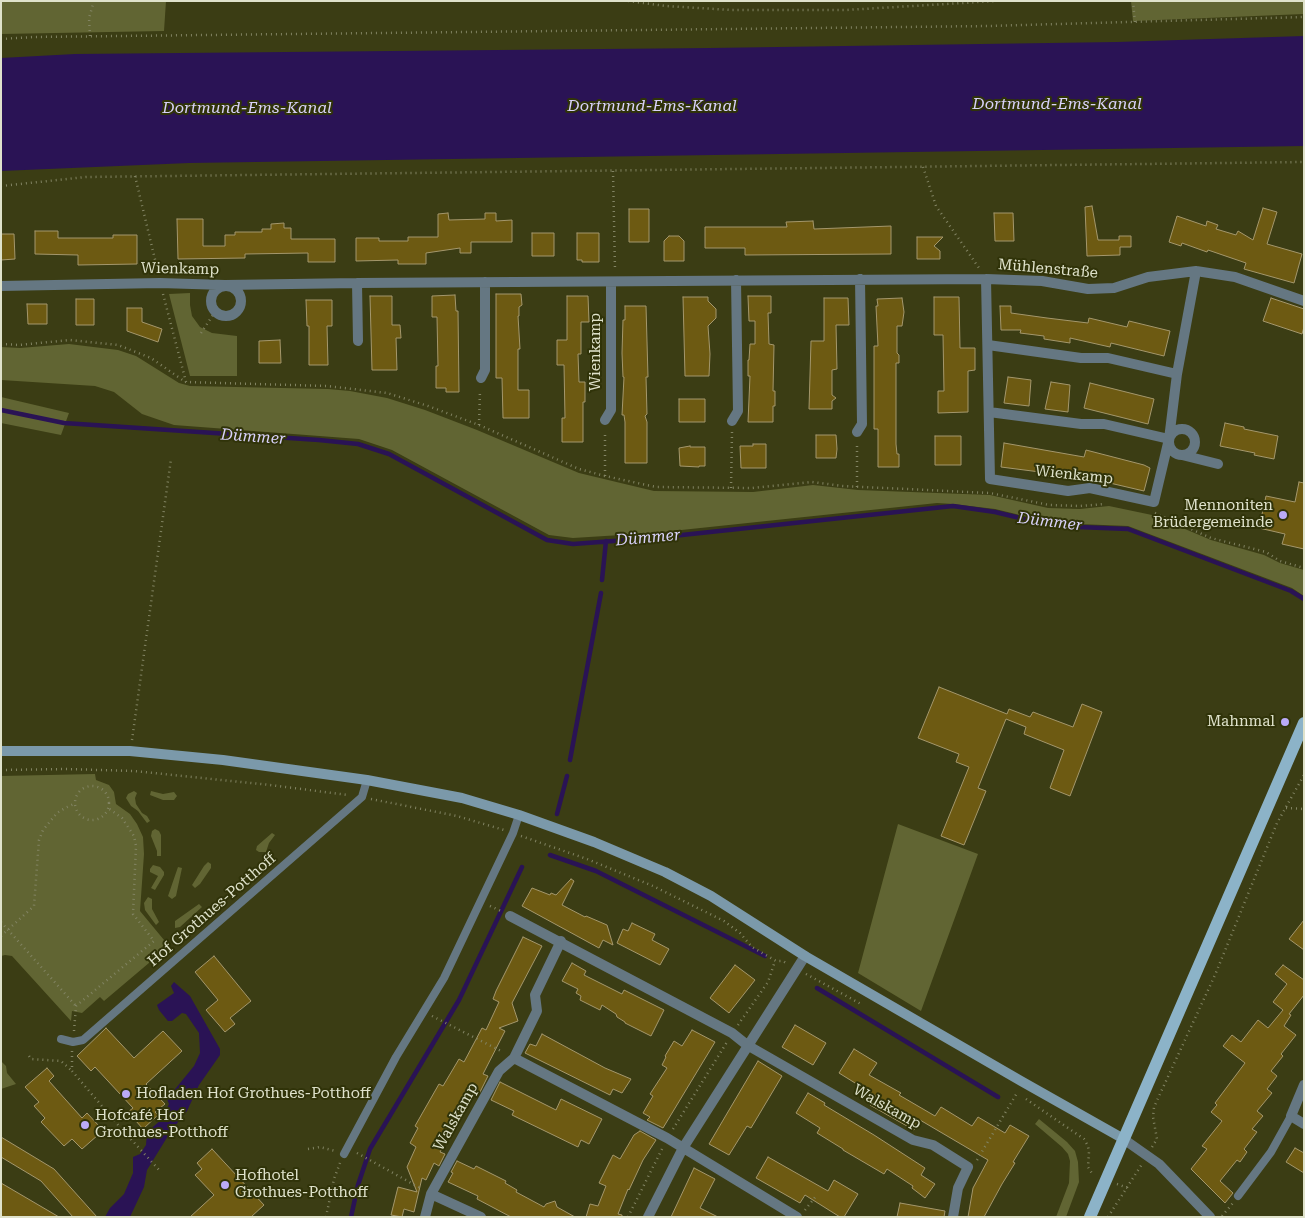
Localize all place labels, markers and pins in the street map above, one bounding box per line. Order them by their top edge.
place label: Mennoniten Brüdergemeinde [1153,497,1273,532]
marker: Mennoniten Brüdergemeinde [1277,509,1289,521]
place label: Mahnmal [1207,713,1275,731]
marker: Mahnmal [1279,716,1291,728]
place label: Hofladen Hof Grothues-Potthoff [136,1085,371,1103]
marker: Hofladen Hof Grothues-Potthoff [120,1088,132,1100]
place label: Hofcafé Hof Grothues-Potthoff [95,1107,228,1142]
marker: Hofcafé Hof Grothues-Potthoff [79,1119,91,1131]
place label: Hofhotel Grothues-Potthoff [235,1167,368,1202]
marker: Hofhotel Grothues-Potthoff [219,1179,231,1191]

